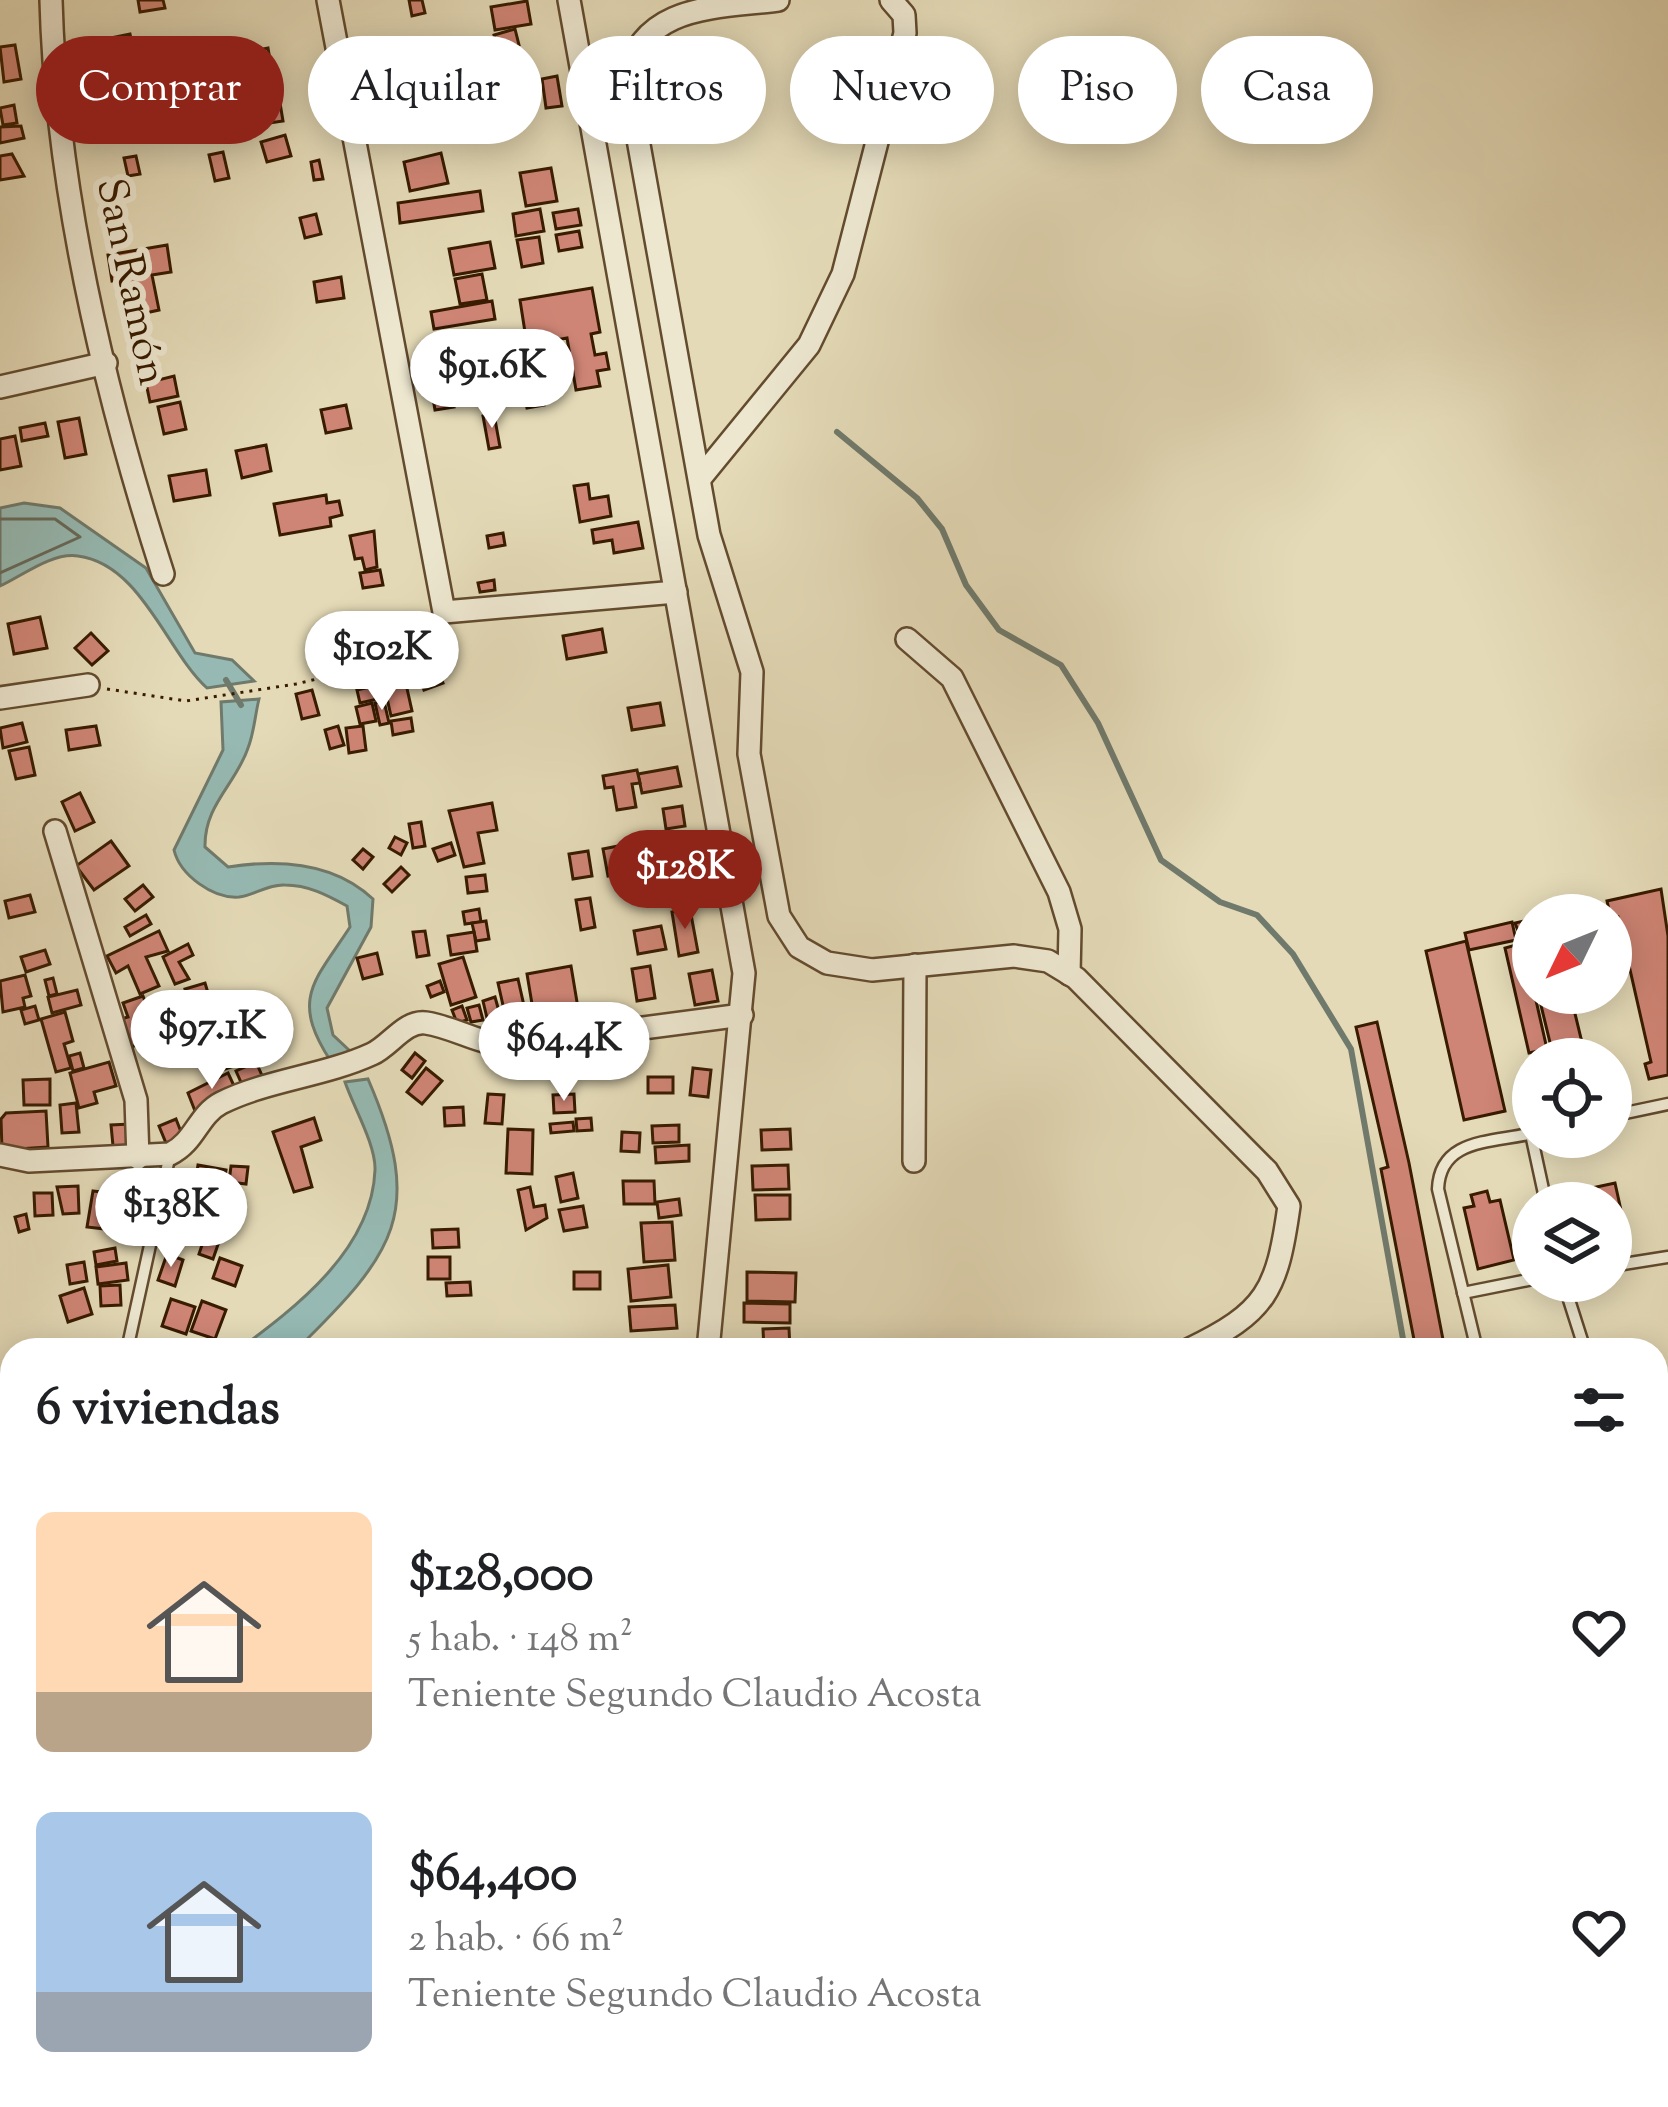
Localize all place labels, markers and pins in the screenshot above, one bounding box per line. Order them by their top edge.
pin: $91.6K [394,329,590,431]
pin: $102K [298,611,466,713]
pin: $128K [601,830,769,932]
pin: $97.1K [114,990,310,1092]
pin: $64.4K [466,1002,662,1104]
pin: $138K [87,1168,255,1270]

